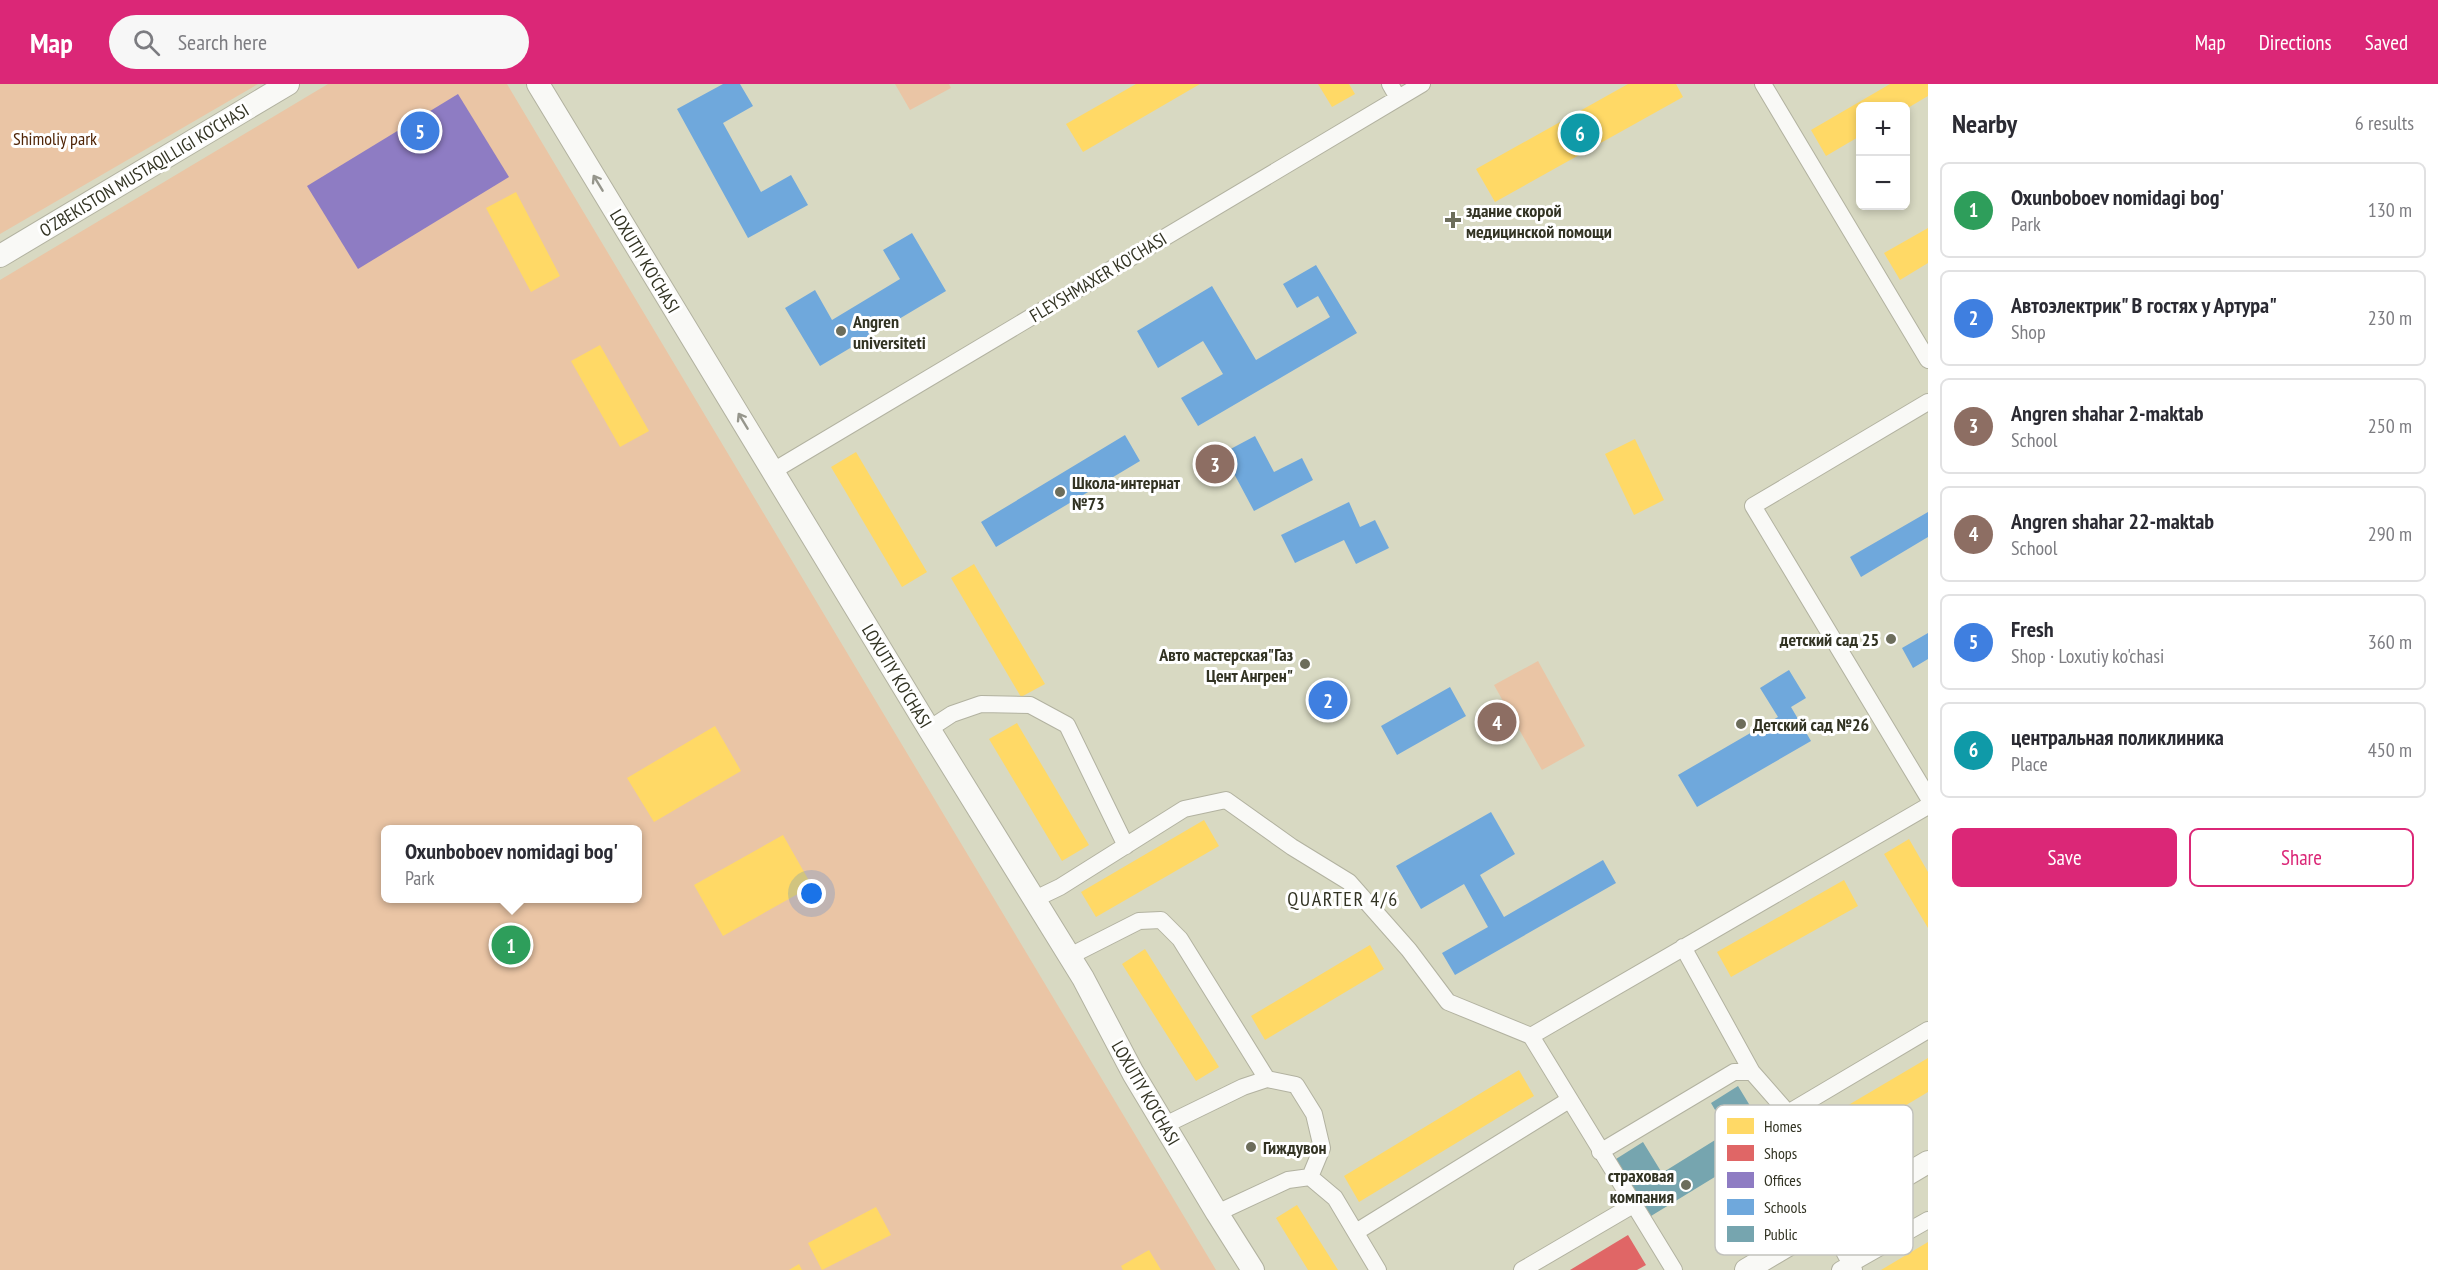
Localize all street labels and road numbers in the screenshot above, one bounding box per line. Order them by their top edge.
street label: O‘ZBEKISTON MUSTAQILLIGI KO‘CHASI [35,98,253,242]
street label: LOXUTIY KO'CHASI [605,205,685,317]
street label: FLEYSHMAXER KO'CHASI [1025,227,1171,327]
street label: LOXUTIY KO'CHASI [857,620,937,732]
street label: LOXUTIY KO'CHASI [1107,1037,1185,1149]

